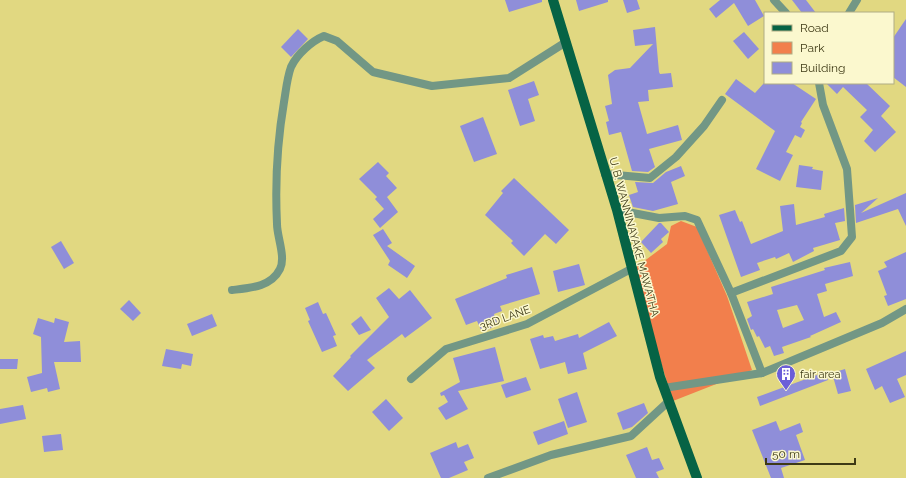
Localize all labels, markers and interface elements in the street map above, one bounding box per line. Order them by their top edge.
legend [764,12,894,84]
text: Road [800,21,829,35]
text: Park [800,41,825,55]
text: Building [800,61,846,75]
street label: U. B. WANNINAYAKE MAWATHA [606,156,662,319]
street label: 3RD LANE [478,303,532,333]
building icon: fair area [775,363,797,391]
place label: fair area [800,368,841,381]
scale bar [766,440,855,466]
text: 50 m [772,447,800,461]

